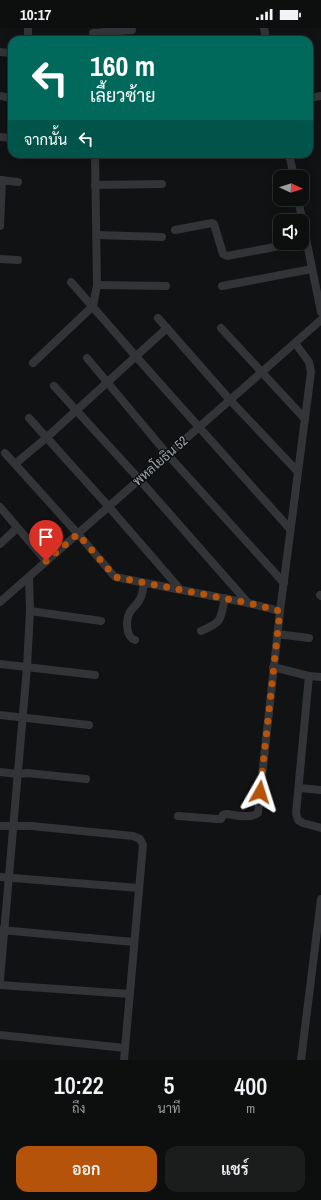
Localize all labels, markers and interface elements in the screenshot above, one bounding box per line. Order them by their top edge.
text: 10:17 [20,4,51,25]
text: 160 m [90,47,155,85]
icon: left [24,52,76,104]
text: เลี้ยวซ้าย [90,83,156,108]
icon: left [75,128,97,150]
text: จากนั้น [24,129,67,150]
north arrow [273,170,309,206]
map controls [273,170,309,250]
button: sound [273,214,309,250]
street label: พหลโยธิน 52 [129,432,191,490]
pin [29,520,63,561]
icon: arrive [35,526,57,548]
position arrow [239,771,281,813]
text: 10:22 [54,1069,104,1101]
text: 5 [164,1069,175,1101]
text: 400 [234,1070,267,1102]
text: ถึง [72,1100,85,1117]
text: นาที [157,1100,181,1117]
text: m [246,1100,255,1117]
button: ออก [16,1146,157,1192]
button: แชร์ [165,1146,305,1192]

